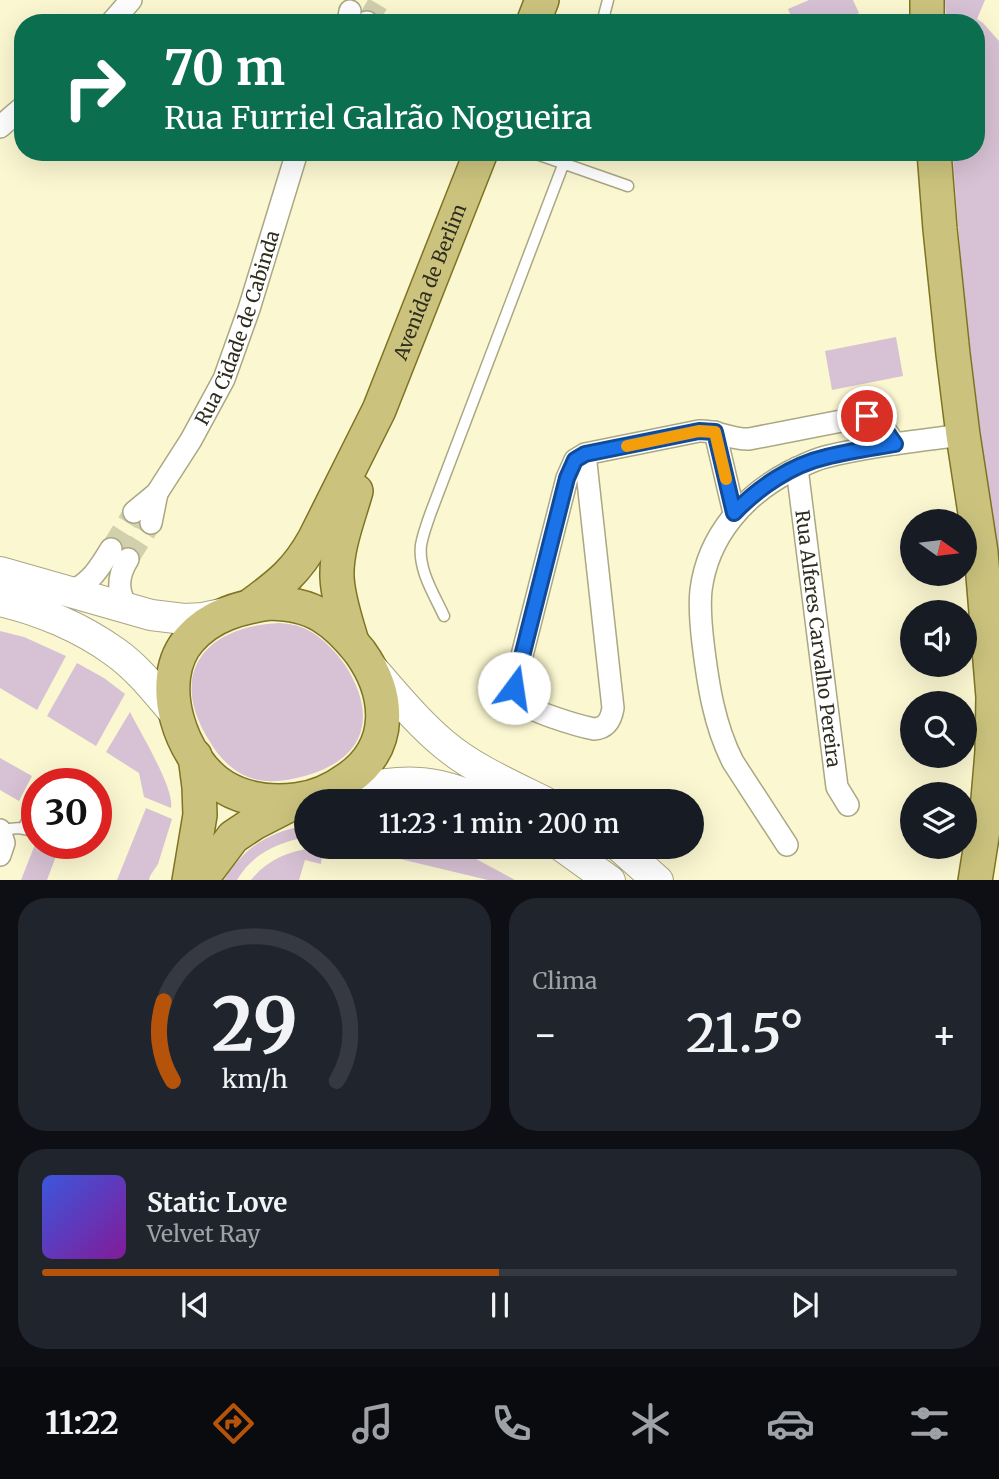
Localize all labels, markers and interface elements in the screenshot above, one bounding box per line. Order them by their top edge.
text: 70 m [164,37,285,98]
icon: right [49,42,140,133]
text: Rua Furriel Galrão Nogueira [164,98,592,138]
street label: Avenida de Berlim [388,200,471,364]
street label: Rua Cidade de Cabinda [189,227,284,429]
pin [837,386,897,446]
icon: arrive [848,397,886,435]
street label: Rua Alferes Carvalho Pereira [790,508,846,769]
north arrow [900,509,976,586]
map controls [900,509,977,859]
button: sound [900,600,977,677]
position arrow [477,651,551,725]
button: search [900,691,977,768]
speed limit sign: 30 [21,768,112,859]
button: layers [900,782,977,859]
text: 11:23 · 1 min · 200 m [379,807,619,840]
text: Clima [533,966,597,995]
text: 29 [211,979,297,1071]
text: 21.5° [686,1001,804,1066]
text: − [533,1011,558,1058]
text: + [932,1011,957,1058]
text: km/h [221,1062,287,1094]
text: Static Love [147,1186,287,1219]
text: Velvet Ray [147,1219,260,1248]
icon: previous [176,1286,214,1324]
icon: pause [481,1286,519,1324]
icon: next [786,1286,824,1324]
icon: directions [209,1399,258,1448]
icon: music [348,1399,397,1448]
icon: phone [487,1399,536,1448]
icon: climate [626,1399,675,1448]
icon: car [766,1399,815,1448]
icon: filters [905,1399,954,1448]
text: 11:22 [45,1403,119,1443]

